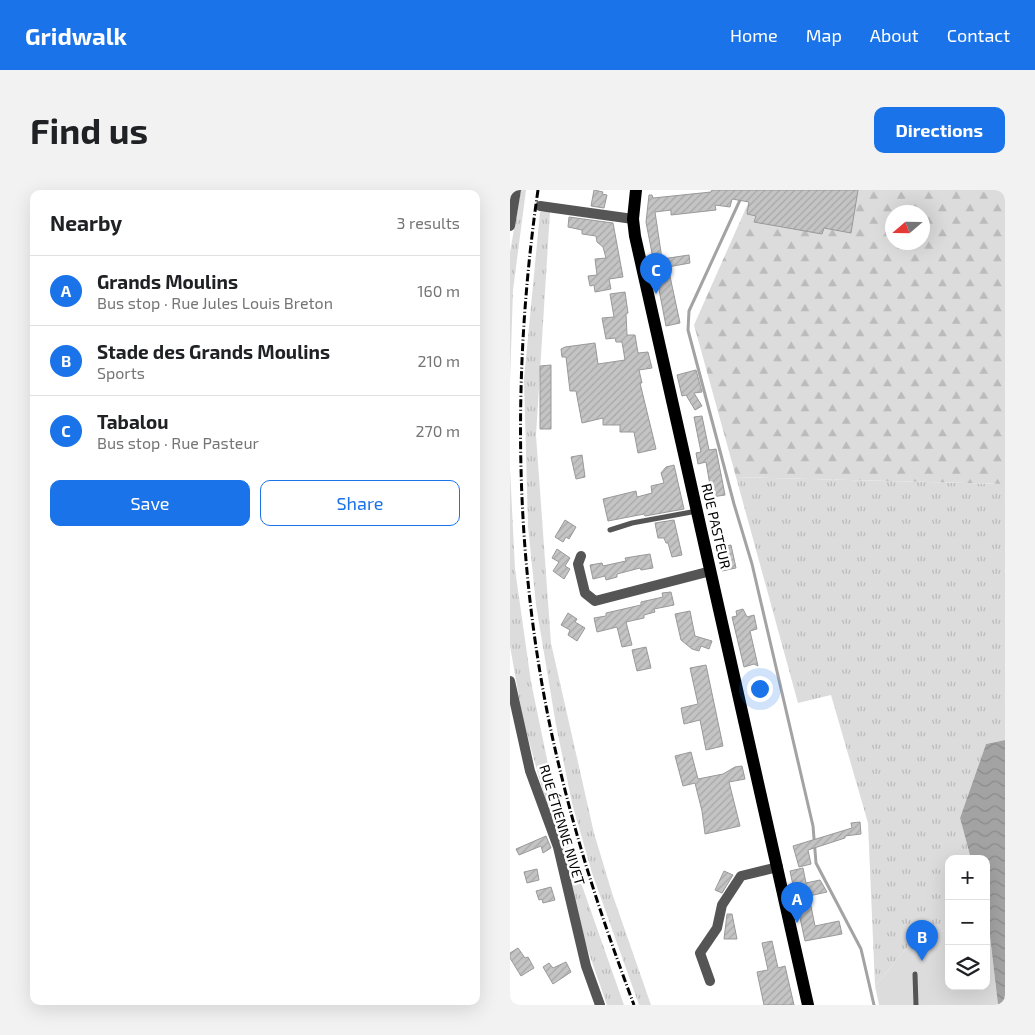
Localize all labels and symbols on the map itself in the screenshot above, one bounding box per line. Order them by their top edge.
north arrow [885,205,930,250]
pin: C [640,253,672,294]
street label: RUE PASTEUR [698,481,735,571]
your location [747,676,773,702]
street label: RUE ÉTIENNE NIVET [536,763,589,887]
pin: A [781,882,813,923]
pin: B [906,920,938,961]

